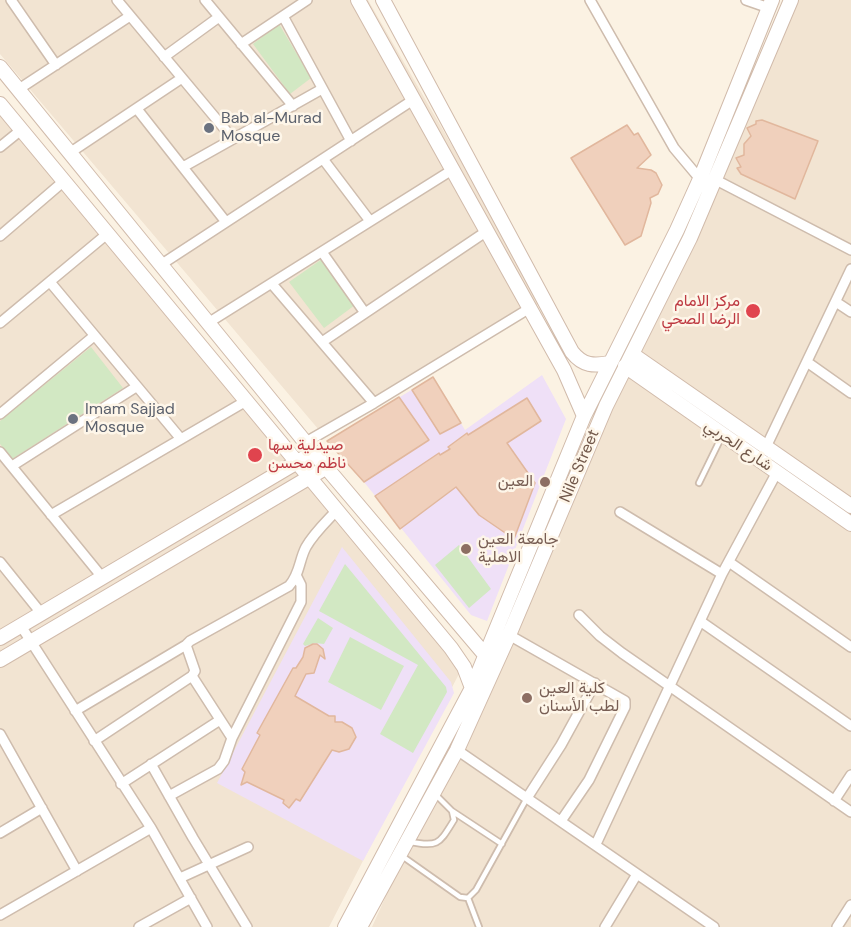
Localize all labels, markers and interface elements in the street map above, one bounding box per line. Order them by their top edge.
place label: Bab al-Murad Mosque [221,109,322,147]
marker: Bab al-Murad Mosque [202,121,216,135]
place label: مركز الامام الرضا الصحي [662,292,740,330]
marker: مركز الامام الرضا الصحي [744,302,762,320]
place label: Imam Sajjad Mosque [85,400,175,438]
marker: Imam Sajjad Mosque [66,412,80,426]
street label: شارع الحربي [700,416,776,476]
street label: Nile Street [556,427,604,505]
place label: صيدلية سها ناظم محسن [268,436,346,474]
marker: صيدلية سها ناظم محسن [246,446,264,464]
place label: العين [498,472,533,492]
marker: العين [538,475,552,489]
place label: جامعة العين الاهلية [478,530,559,568]
marker: جامعة العين الاهلية [459,542,473,556]
place label: كلية العين لطب الأسنان [539,679,619,717]
marker: كلية العين لطب الأسنان [520,691,534,705]

